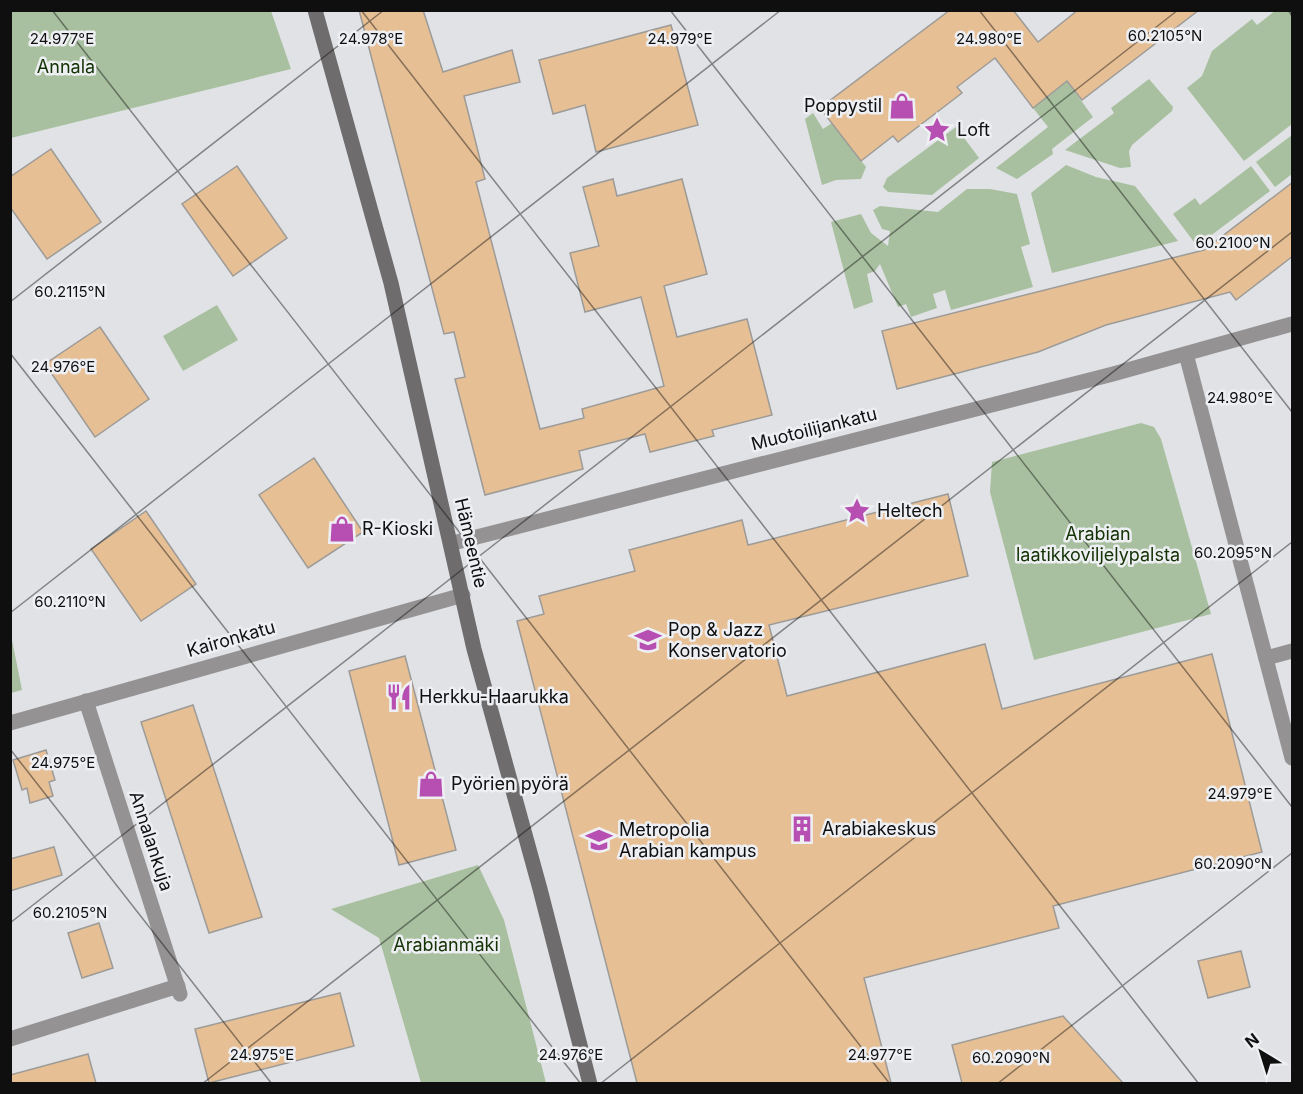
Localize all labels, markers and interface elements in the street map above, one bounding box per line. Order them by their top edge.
text: 60.2105°N [1128,26,1202,45]
text: 24.977°E [30,29,94,48]
text: 24.978°E [339,29,403,48]
text: 24.979°E [648,29,712,48]
text: 24.980°E [956,29,1022,48]
park label: Annala [37,56,95,77]
shop icon: Poppystil [887,91,917,121]
place label: Poppystil [804,95,882,116]
place icon: Loft [922,115,952,145]
place label: Loft [957,119,990,140]
text: 60.2100°N [1195,233,1271,252]
text: 60.2115°N [34,282,106,301]
text: 24.976°E [31,357,95,376]
text: 24.980°E [1207,388,1273,407]
street label: Muotoilijankatu [749,403,879,454]
street label: Hämeentie [451,496,492,590]
place icon: Heltech [842,496,872,526]
place label: Heltech [877,500,943,521]
shop icon: R-Kioski [327,514,357,544]
place label: R-Kioski [362,518,433,539]
park label: Arabian laatikkoviljelypalsta [1016,523,1180,565]
text: 60.2095°N [1194,543,1272,562]
text: 60.2110°N [34,592,106,611]
street label: Kaironkatu [184,616,277,661]
place label: Pop & Jazz Konservatorio [668,619,787,661]
school or university icon: Pop & Jazz Konservatorio [633,625,663,655]
restaurant icon: Herkku-Haarukka [384,682,414,712]
place label: Herkku-Haarukka [419,686,569,707]
text: 24.975°E [31,753,95,772]
shop icon: Pyörien pyörä [416,769,446,799]
place label: Pyörien pyörä [451,773,569,794]
text: 24.979°E [1208,784,1272,803]
street label: Annalankuja [125,788,178,893]
building icon: Arabiakeskus [787,814,817,844]
place label: Arabiakeskus [822,818,936,839]
place label: Metropolia Arabian kampus [619,819,756,861]
school or university icon: Metropolia Arabian kampus [584,825,614,855]
text: 60.2090°N [1194,854,1272,873]
text: 60.2105°N [33,903,107,922]
park label: Arabianmäki [393,934,499,955]
north arrow [1231,1022,1291,1082]
text: N [1241,1029,1263,1052]
text: 24.975°E [230,1045,294,1064]
text: 24.976°E [539,1045,603,1064]
text: 24.977°E [848,1045,912,1064]
text: 60.2090°N [972,1048,1050,1067]

